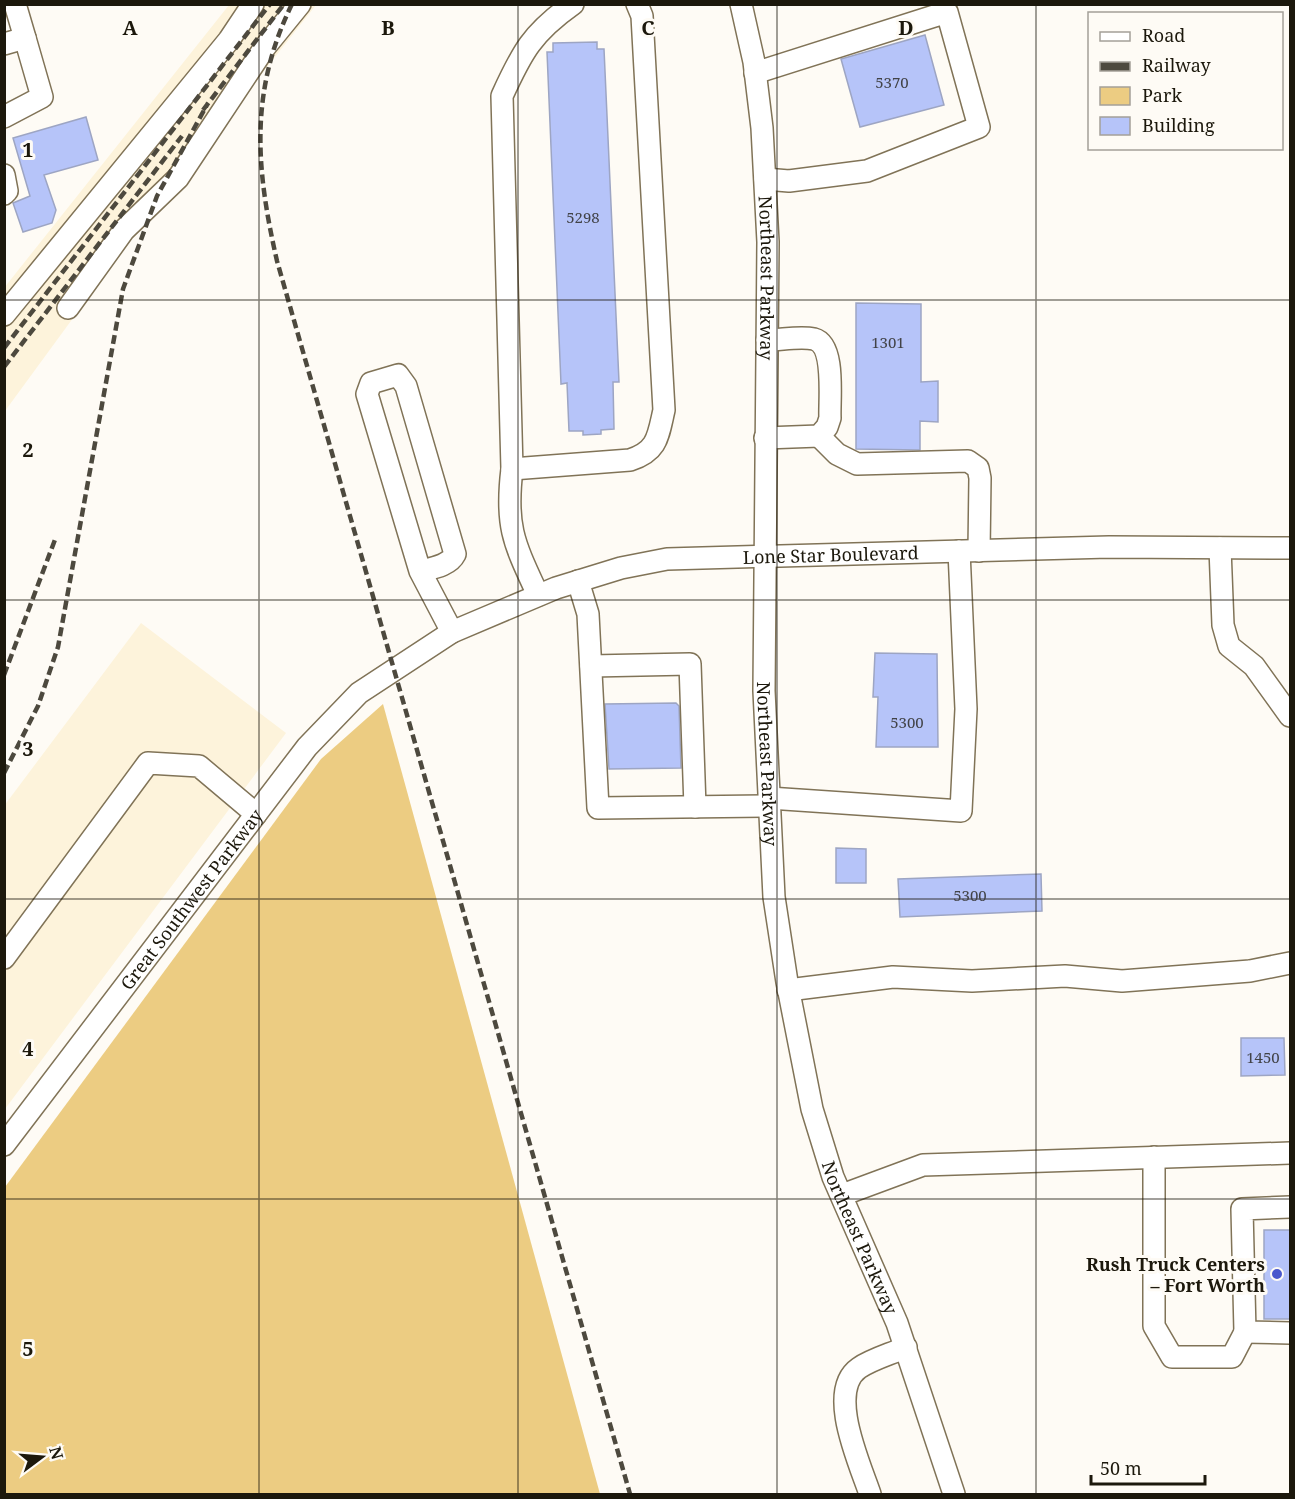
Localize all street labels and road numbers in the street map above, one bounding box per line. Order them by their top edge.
street label: Northeast Parkway [754,195,780,361]
street label: Lone Star Boulevard [742,540,919,569]
street label: Northeast Parkway [752,681,784,848]
street label: Great Southwest Parkway [115,803,268,994]
street label: Northeast Parkway [817,1158,904,1319]

